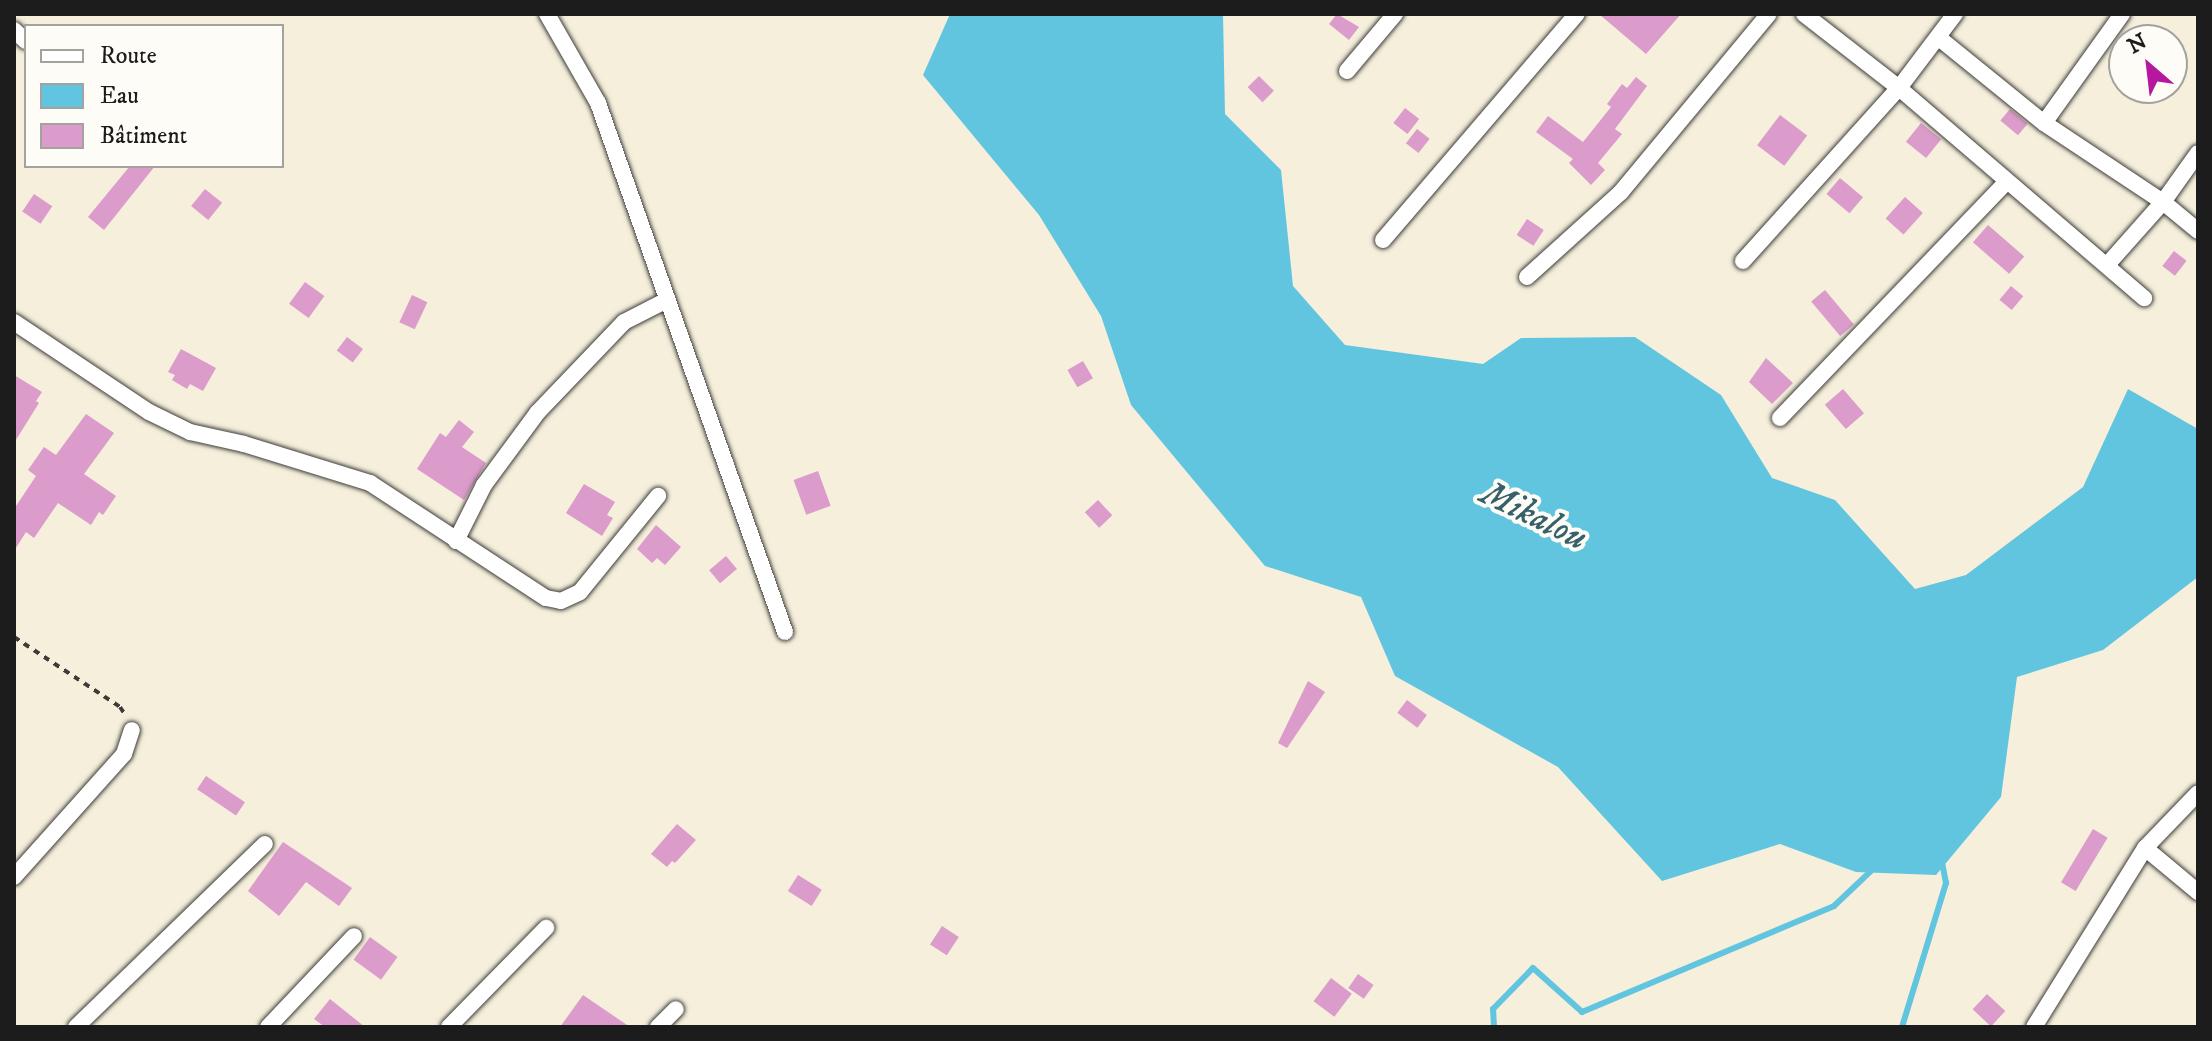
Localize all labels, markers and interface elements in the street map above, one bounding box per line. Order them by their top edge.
legend [24,24,284,168]
north arrow [2108,24,2188,104]
text: N [2123,28,2152,60]
text: Route [100,41,157,71]
text: Eau [100,81,139,111]
text: Bâtiment [100,121,187,151]
water label: Mikalou [1474,472,1594,560]

